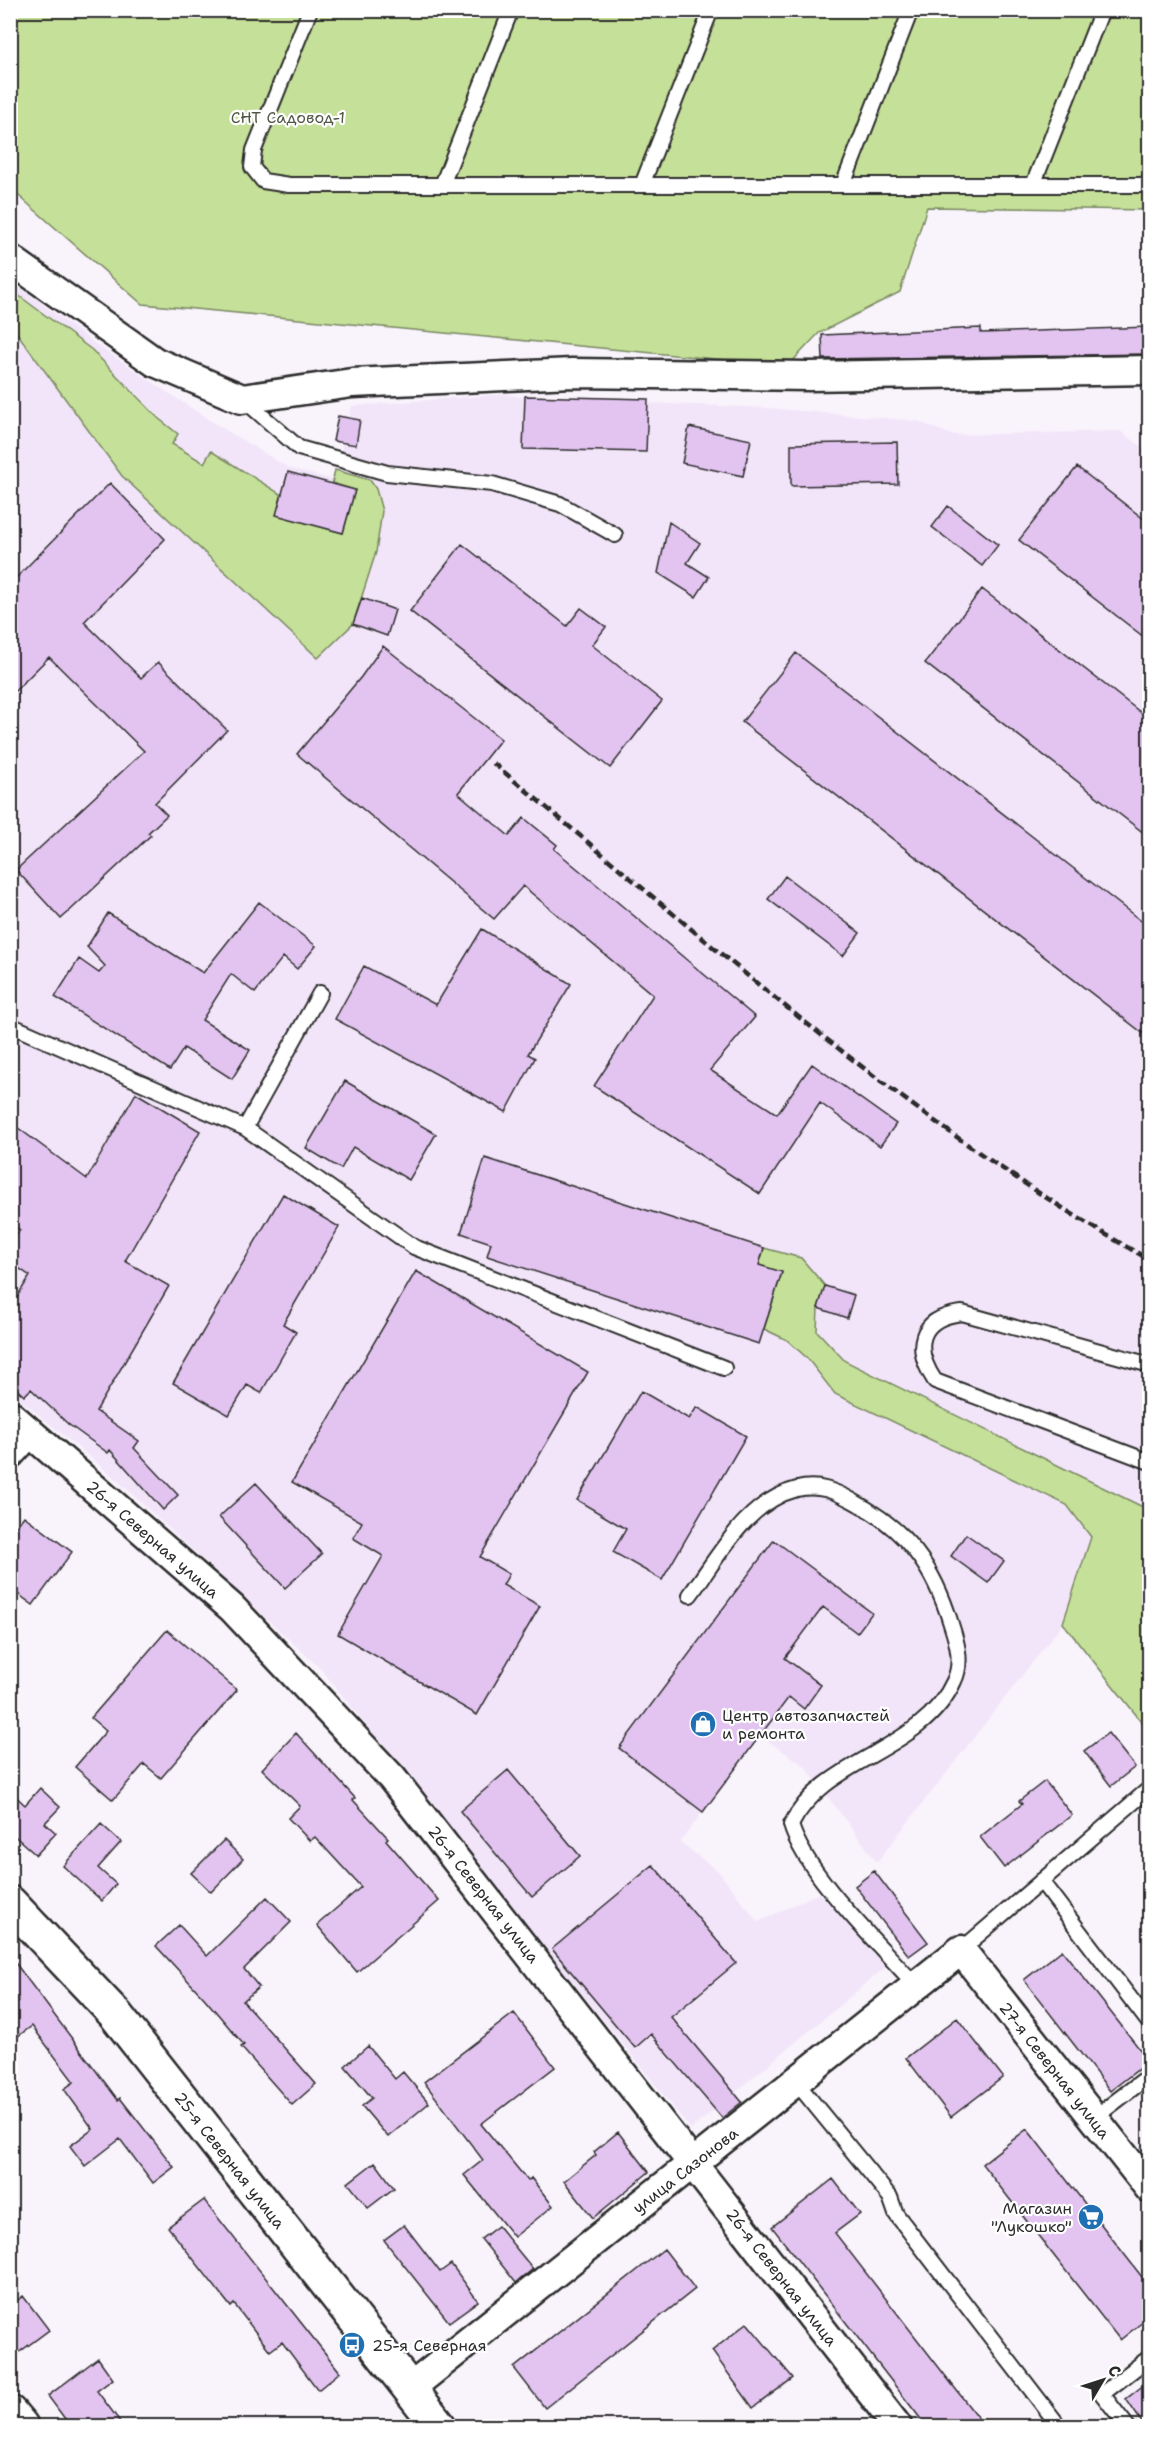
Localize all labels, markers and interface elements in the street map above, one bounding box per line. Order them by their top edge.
park label: СНТ Садовод-1 [231,107,345,128]
street label: 26-я Северная улица [82,1476,223,1603]
place label: Центр автозапчастей и ремонта [722,1705,890,1744]
shop icon: Центр автозапчастей и ремонта [688,1709,718,1739]
street label: 26-я Северная улица [423,1821,544,1967]
street label: 27-я Северная улица [995,1998,1115,2143]
street label: 25-я Северная улица [170,2088,290,2233]
street label: улица Сазонова [628,2123,742,2218]
place label: Магазин "Лукошко" [991,2198,1072,2237]
supermarket icon: Магазин "Лукошко" [1076,2202,1106,2232]
street label: 26-я Северная улица [721,2204,842,2350]
bus stop icon: 25-я Северная [337,2330,367,2360]
place label: 25-я Северная [372,2335,487,2356]
north arrow [1073,2350,1133,2410]
text: С [1103,2360,1126,2381]

